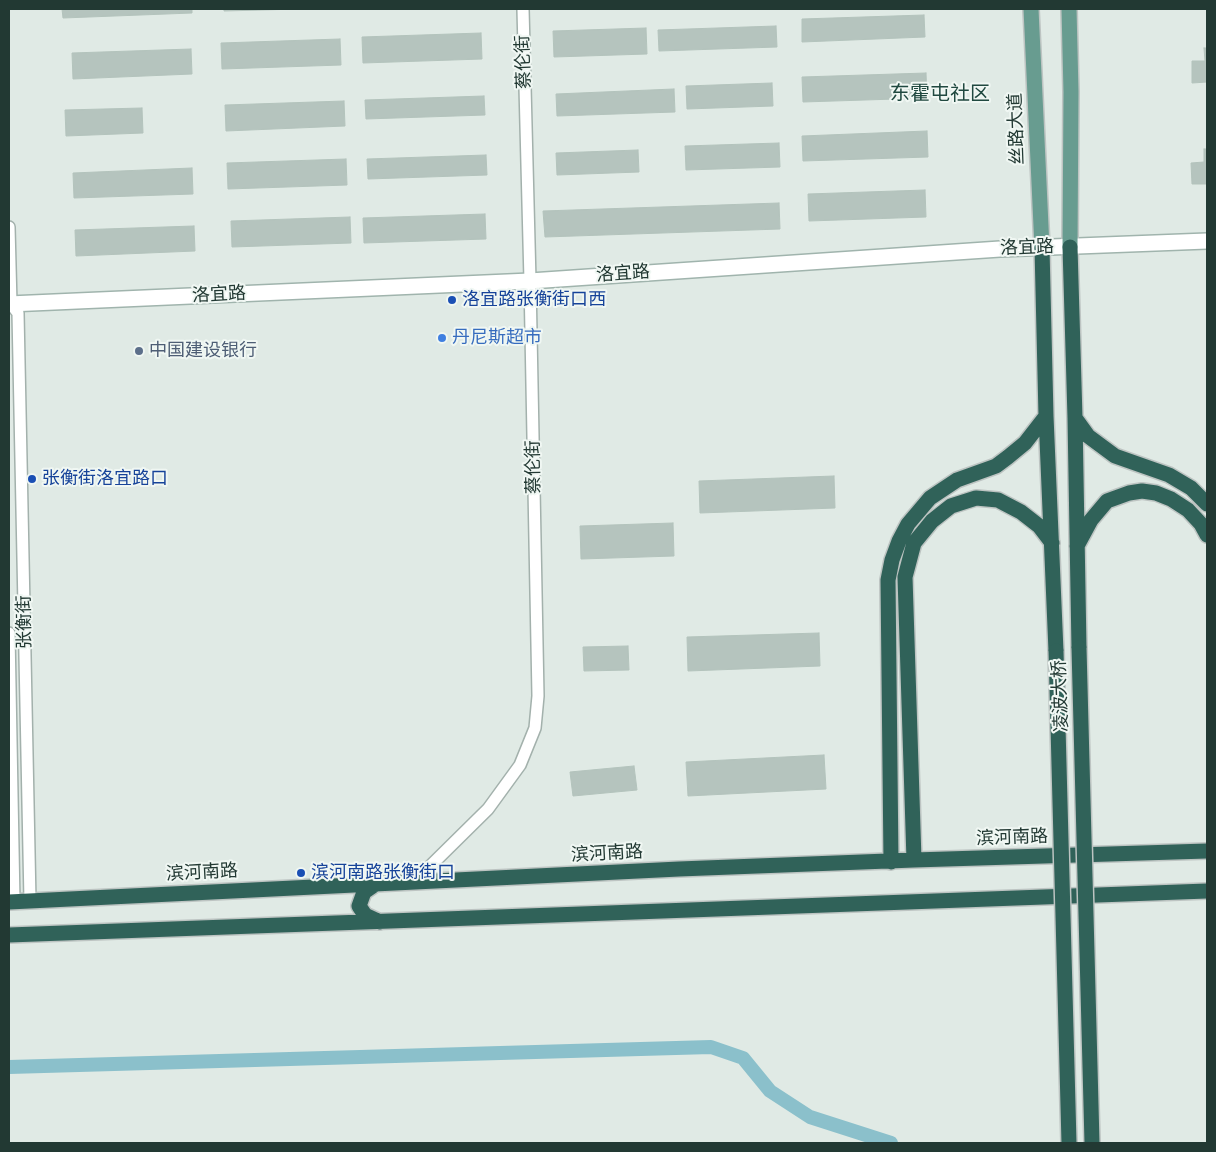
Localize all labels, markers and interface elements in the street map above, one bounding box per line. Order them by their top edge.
street label: 蔡伦街 [512,35,536,89]
district label: 东霍屯社区 [890,83,990,107]
street label: 丝路大道 [1005,93,1029,165]
street label: 洛宜路 [1000,236,1054,260]
street label: 洛宜路 [595,261,651,287]
street label: 洛宜路 [191,283,247,307]
place label: 洛宜路张衡街口西 [462,289,606,311]
marker: 洛宜路张衡街口西 [446,294,458,306]
place label: 丹尼斯超市 [452,327,542,349]
marker: 丹尼斯超市 [436,332,448,344]
place label: 中国建设银行 [149,340,257,362]
marker: 中国建设银行 [133,345,145,357]
street label: 蔡伦街 [523,440,545,494]
place label: 张衡街洛宜路口 [42,468,168,490]
marker: 张衡街洛宜路口 [26,473,38,485]
street label: 张衡街 [14,595,36,649]
street label: 凌波大桥 [1049,660,1073,732]
street label: 滨河南路 [976,826,1048,850]
street label: 滨河南路 [570,841,644,867]
street label: 滨河南路 [165,860,239,886]
place label: 滨河南路张衡街口 [311,862,455,884]
marker: 滨河南路张衡街口 [295,867,307,879]

